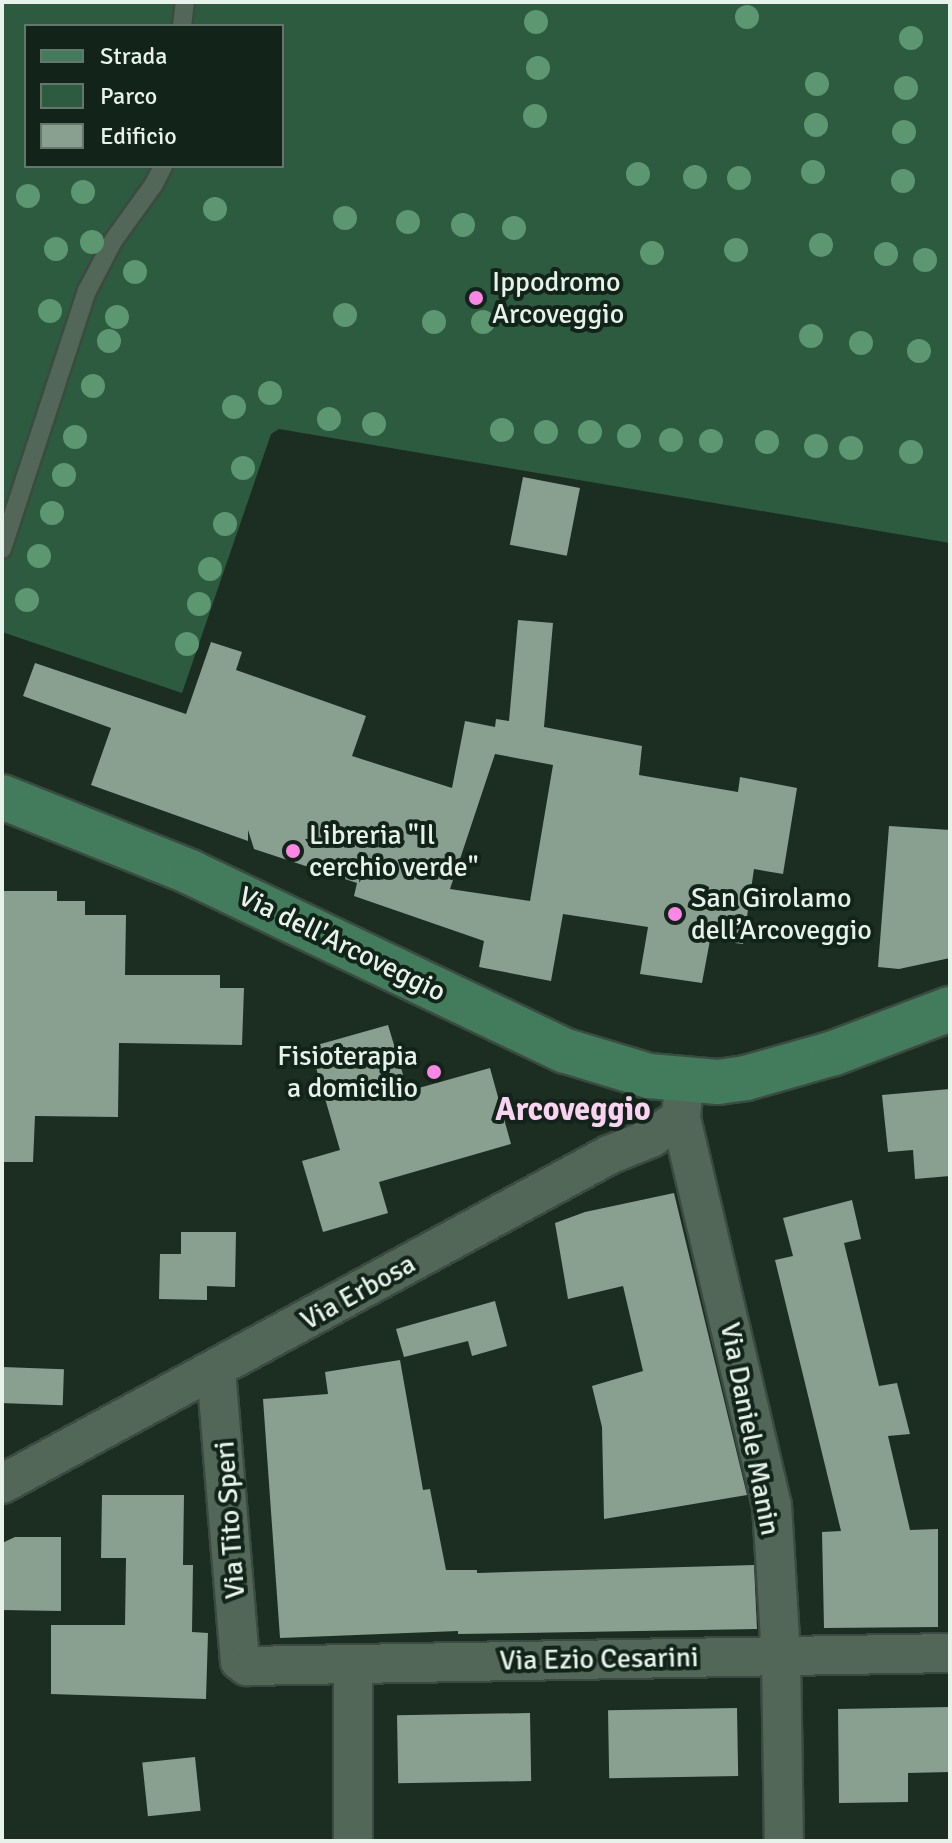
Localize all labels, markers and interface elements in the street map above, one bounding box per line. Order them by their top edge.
legend [24,24,284,168]
text: Strada [100,41,167,71]
text: Parco [100,81,157,111]
text: Edificio [100,121,177,151]
place label: Ippodromo Arcoveggio [492,265,624,331]
marker: Ippodromo Arcoveggio [467,289,485,307]
place label: Libreria "Il cerchio verde" [309,818,479,884]
marker: Libreria "Il cerchio verde" [284,842,302,860]
street label: Via dell'Arcoveggio [233,879,451,1009]
place label: San Girolamo dell’Arcoveggio [691,881,872,947]
marker: San Girolamo dell’Arcoveggio [666,905,684,923]
place label: Fisioterapia a domicilio [277,1039,418,1105]
marker: Fisioterapia a domicilio [425,1063,443,1081]
district label: Arcoveggio [495,1091,651,1129]
street label: Via Erbosa [295,1247,421,1337]
street label: Via Daniele Manin [713,1320,787,1538]
street label: Via Tito Speri [208,1440,252,1600]
street label: Via Ezio Cesarini [499,1640,699,1678]

